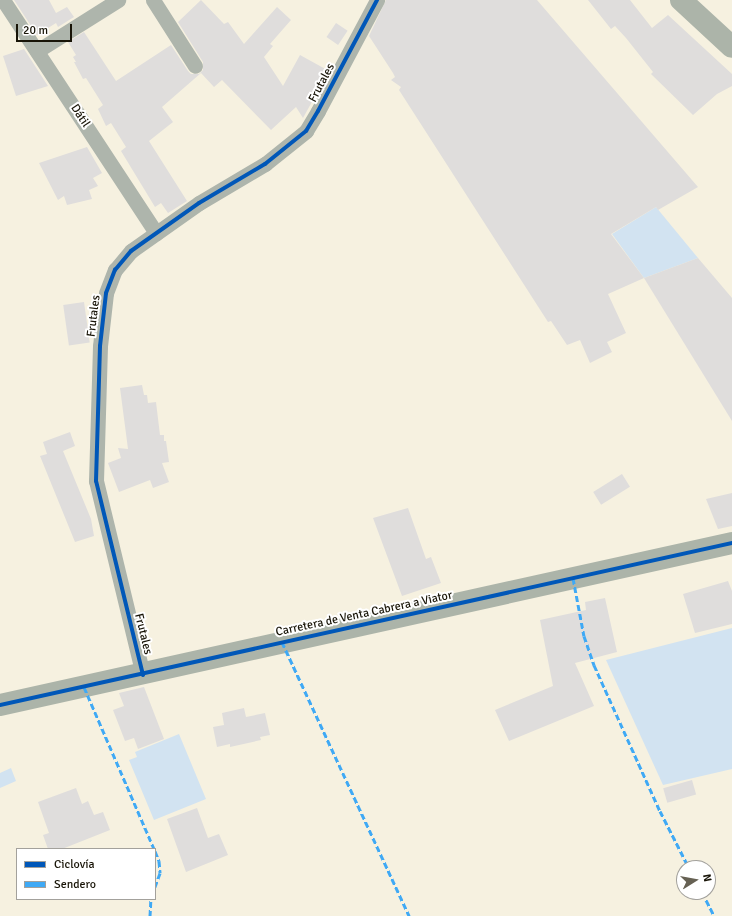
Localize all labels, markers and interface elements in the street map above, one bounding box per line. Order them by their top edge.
scale bar [18,16,74,42]
text: 20 m [23,23,48,38]
street label: Frutales [306,61,338,105]
street label: Dátil [67,102,93,130]
street label: Frutales [84,294,104,338]
street label: Carretera de Venta Cabrera a Viator [274,588,454,640]
street label: Frutales [131,612,155,656]
legend [16,848,156,900]
text: Ciclovía [54,857,95,872]
north arrow [676,860,716,900]
text: N [700,873,714,883]
text: Sendero [54,877,96,892]

